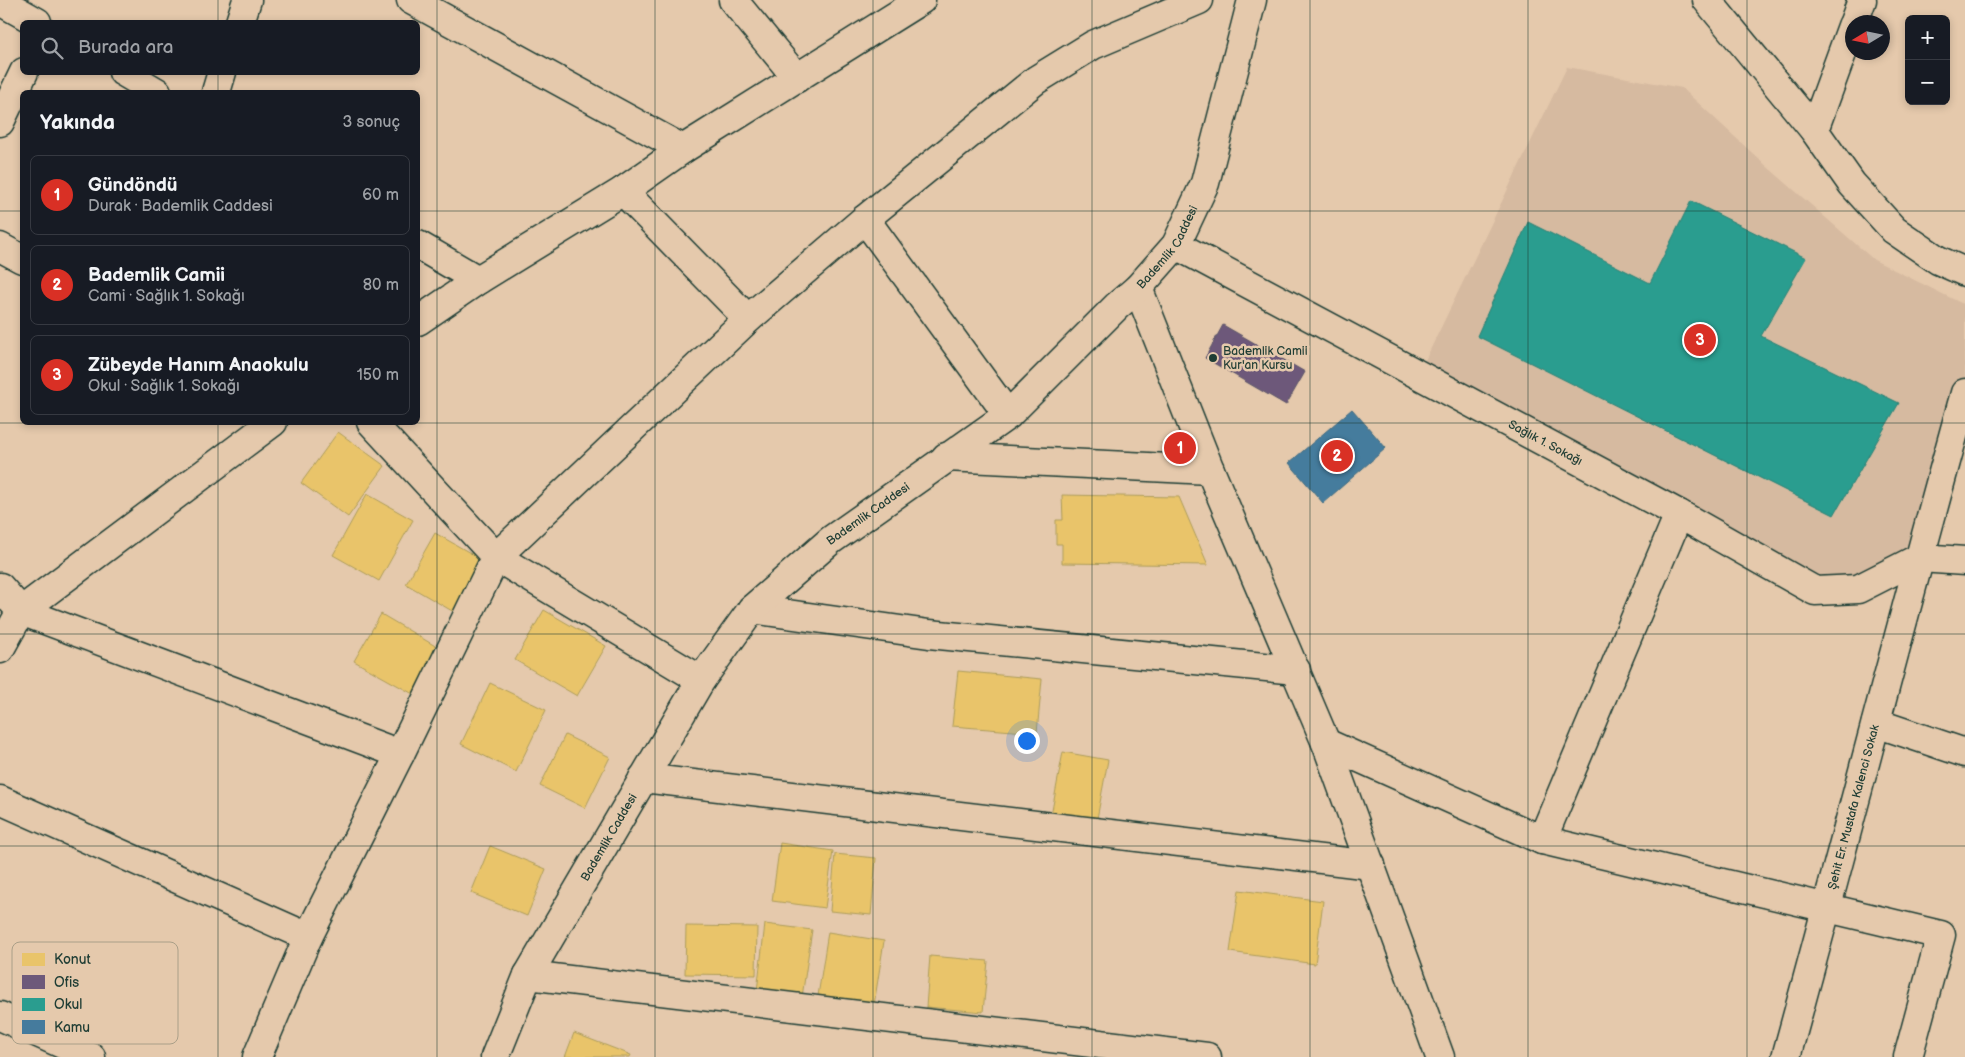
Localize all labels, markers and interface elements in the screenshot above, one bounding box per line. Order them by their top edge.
north arrow [1845,15,1890,60]
map controls [1905,15,1950,105]
button: + [1905,15,1950,60]
search box [20,20,420,75]
icon: search [38,34,66,62]
text: Burada ara [78,36,174,59]
button: − [1905,60,1950,105]
text: Yakında [40,110,115,135]
text: 3 sonuç [342,113,400,132]
text: Gündöndü [88,174,178,197]
text: 1 [54,186,60,205]
text: 60 m [362,186,399,205]
text: Durak · Bademlik Caddesi [88,197,273,216]
street label: Bademlik Caddesi [1133,203,1201,292]
text: Bademlik Camii [88,264,225,287]
text: 2 [52,276,62,295]
text: 80 m [363,276,399,295]
text: Cami · Sağlık 1. Sokağı [88,287,245,306]
pin: 3 [1684,321,1716,359]
place label: Bademlik Camii Kur'an Kursu [1223,344,1308,373]
marker: Bademlik Camii Kur'an Kursu [1207,352,1219,364]
text: Zübeyde Hanım Anaokulu [88,354,309,377]
text: 3 [52,366,62,385]
text: 150 m [357,366,399,385]
text: Okul · Sağlık 1. Sokağı [88,377,240,396]
street label: Sağlık 1. Sokağı [1506,417,1585,469]
pin: 1 [1164,429,1196,467]
pin: 2 [1321,437,1353,475]
street label: Bademlik Caddesi [823,479,913,548]
street label: Şehit Er. Mustafa Kalenci Sokak [1824,723,1882,891]
your location [1014,728,1040,754]
street label: Bademlik Caddesi [577,791,640,884]
legend [12,942,178,1044]
text: Konut [54,951,91,968]
text: Ofis [54,974,79,991]
text: Okul [54,996,82,1013]
text: Kamu [54,1019,90,1036]

